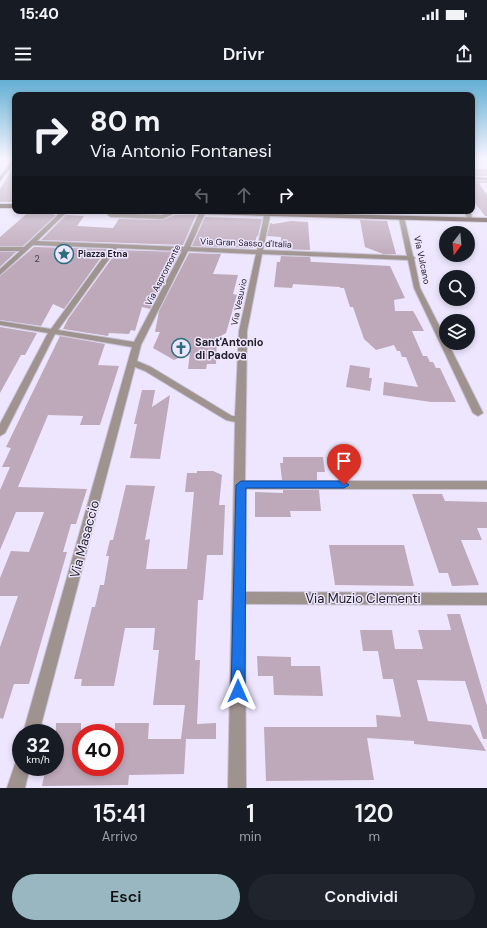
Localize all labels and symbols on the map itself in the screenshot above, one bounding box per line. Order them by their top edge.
north arrow [439,226,475,262]
street label: Via Gran Sasso d'Italia [200,235,292,251]
street label: Via Vulcano [411,235,433,285]
street label: Via Aspromonte [142,242,184,308]
place icon: Piazza Etna [53,243,75,265]
place label: Piazza Etna [78,248,127,260]
house number: 2 [34,253,40,265]
street label: Via Vesuvio [228,277,250,327]
place label: Sant'Antonio di Padova [195,335,264,362]
church icon: Sant'Antonio di Padova [170,337,192,359]
pin [327,444,361,485]
street label: Via Masaccio [66,498,103,580]
street label: Via Muzio Clementi [305,590,421,607]
position arrow [217,670,259,712]
speed limit sign: 40 [72,724,124,776]

